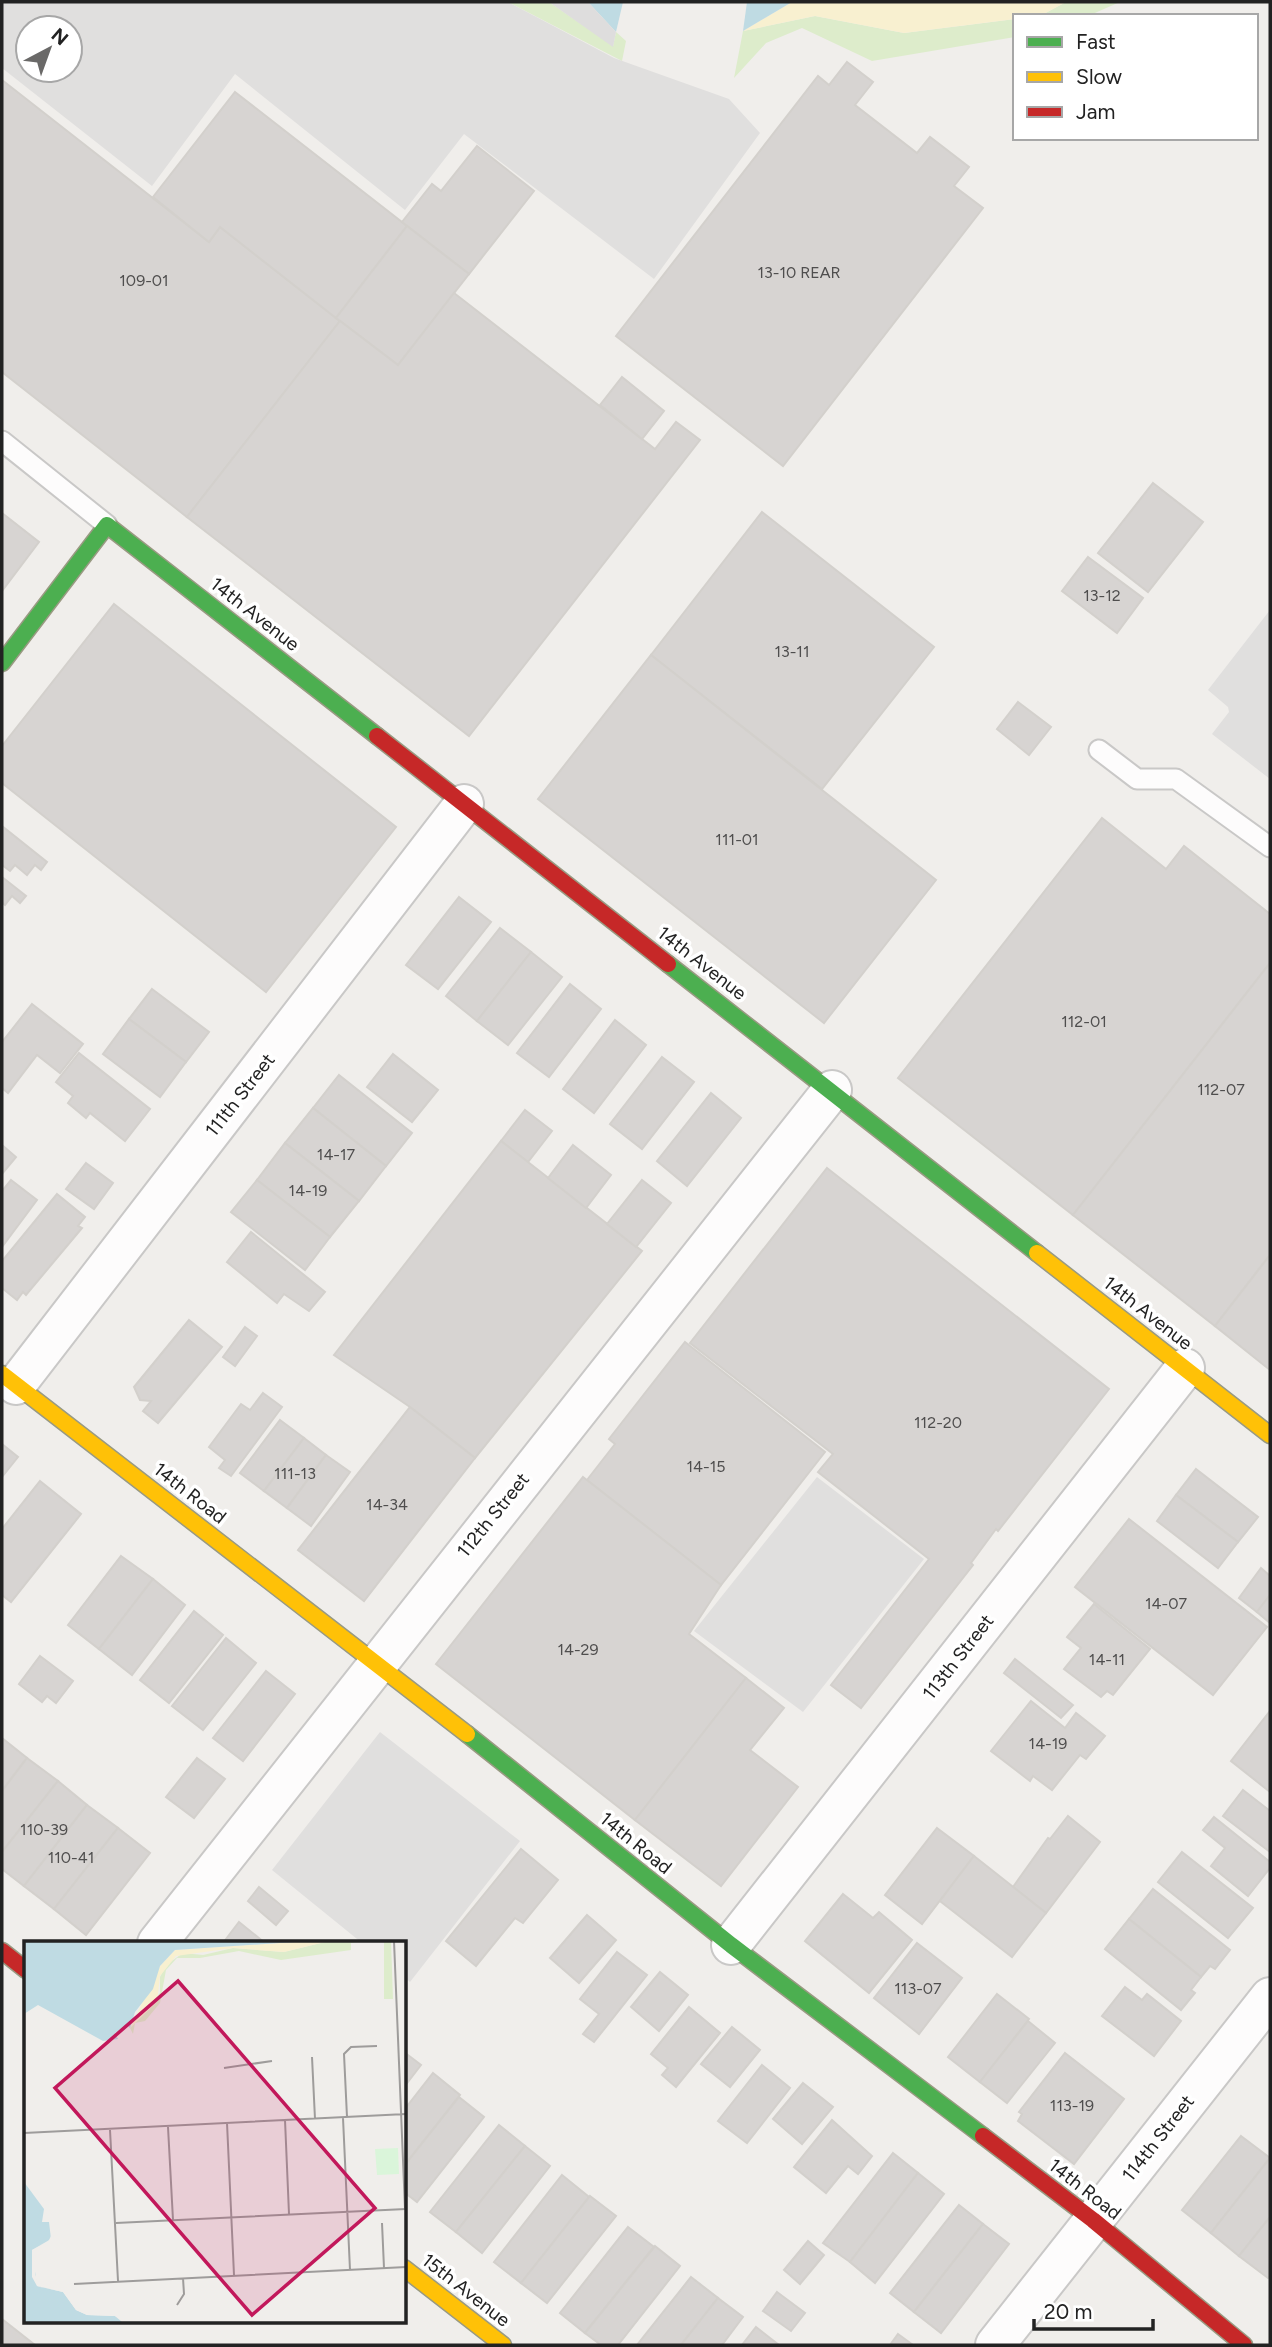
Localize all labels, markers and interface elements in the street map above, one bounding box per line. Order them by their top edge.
north arrow [14,14,84,84]
legend [1013,14,1258,140]
text: N [47,23,73,50]
text: Fast [1076,29,1116,54]
text: Slow [1076,64,1122,89]
text: Jam [1076,99,1115,124]
house number: 13-10 REAR [757,263,841,282]
house number: 109-01 [119,271,169,290]
street label: 14th Avenue [206,572,304,656]
house number: 13-12 [1083,586,1121,605]
house number: 13-11 [774,642,810,661]
house number: 111-01 [715,830,759,849]
street label: 14th Avenue [653,921,751,1005]
house number: 112-01 [1061,1012,1107,1031]
street label: 111th Street [200,1049,280,1141]
house number: 112-07 [1197,1080,1245,1099]
house number: 14-17 [317,1145,356,1164]
house number: 14-19 [289,1181,327,1200]
street label: 14th Avenue [1099,1271,1197,1355]
house number: 112-20 [914,1413,962,1432]
house number: 14-15 [686,1457,726,1476]
street label: 14th Road [149,1458,231,1528]
house number: 111-13 [274,1464,316,1483]
street label: 112th Street [452,1468,534,1562]
house number: 14-34 [366,1495,408,1514]
house number: 14-07 [1145,1594,1187,1613]
street label: 113th Street [918,1610,998,1704]
house number: 14-29 [557,1640,599,1659]
house number: 14-11 [1089,1650,1125,1669]
house number: 14-19 [1029,1734,1067,1753]
street label: 14th Road [595,1807,677,1879]
house number: 110-39 [20,1820,68,1839]
house number: 110-41 [48,1848,94,1867]
inset map [24,1941,406,2322]
house number: 113-07 [894,1979,942,1998]
street label: 114th Street [1117,2090,1199,2186]
house number: 113-19 [1050,2096,1094,2115]
street label: 14th Road [1044,2154,1126,2224]
street label: 15th Avenue [417,2248,515,2332]
scale bar [1034,2288,1153,2332]
text: 20 m [1044,2299,1092,2324]

